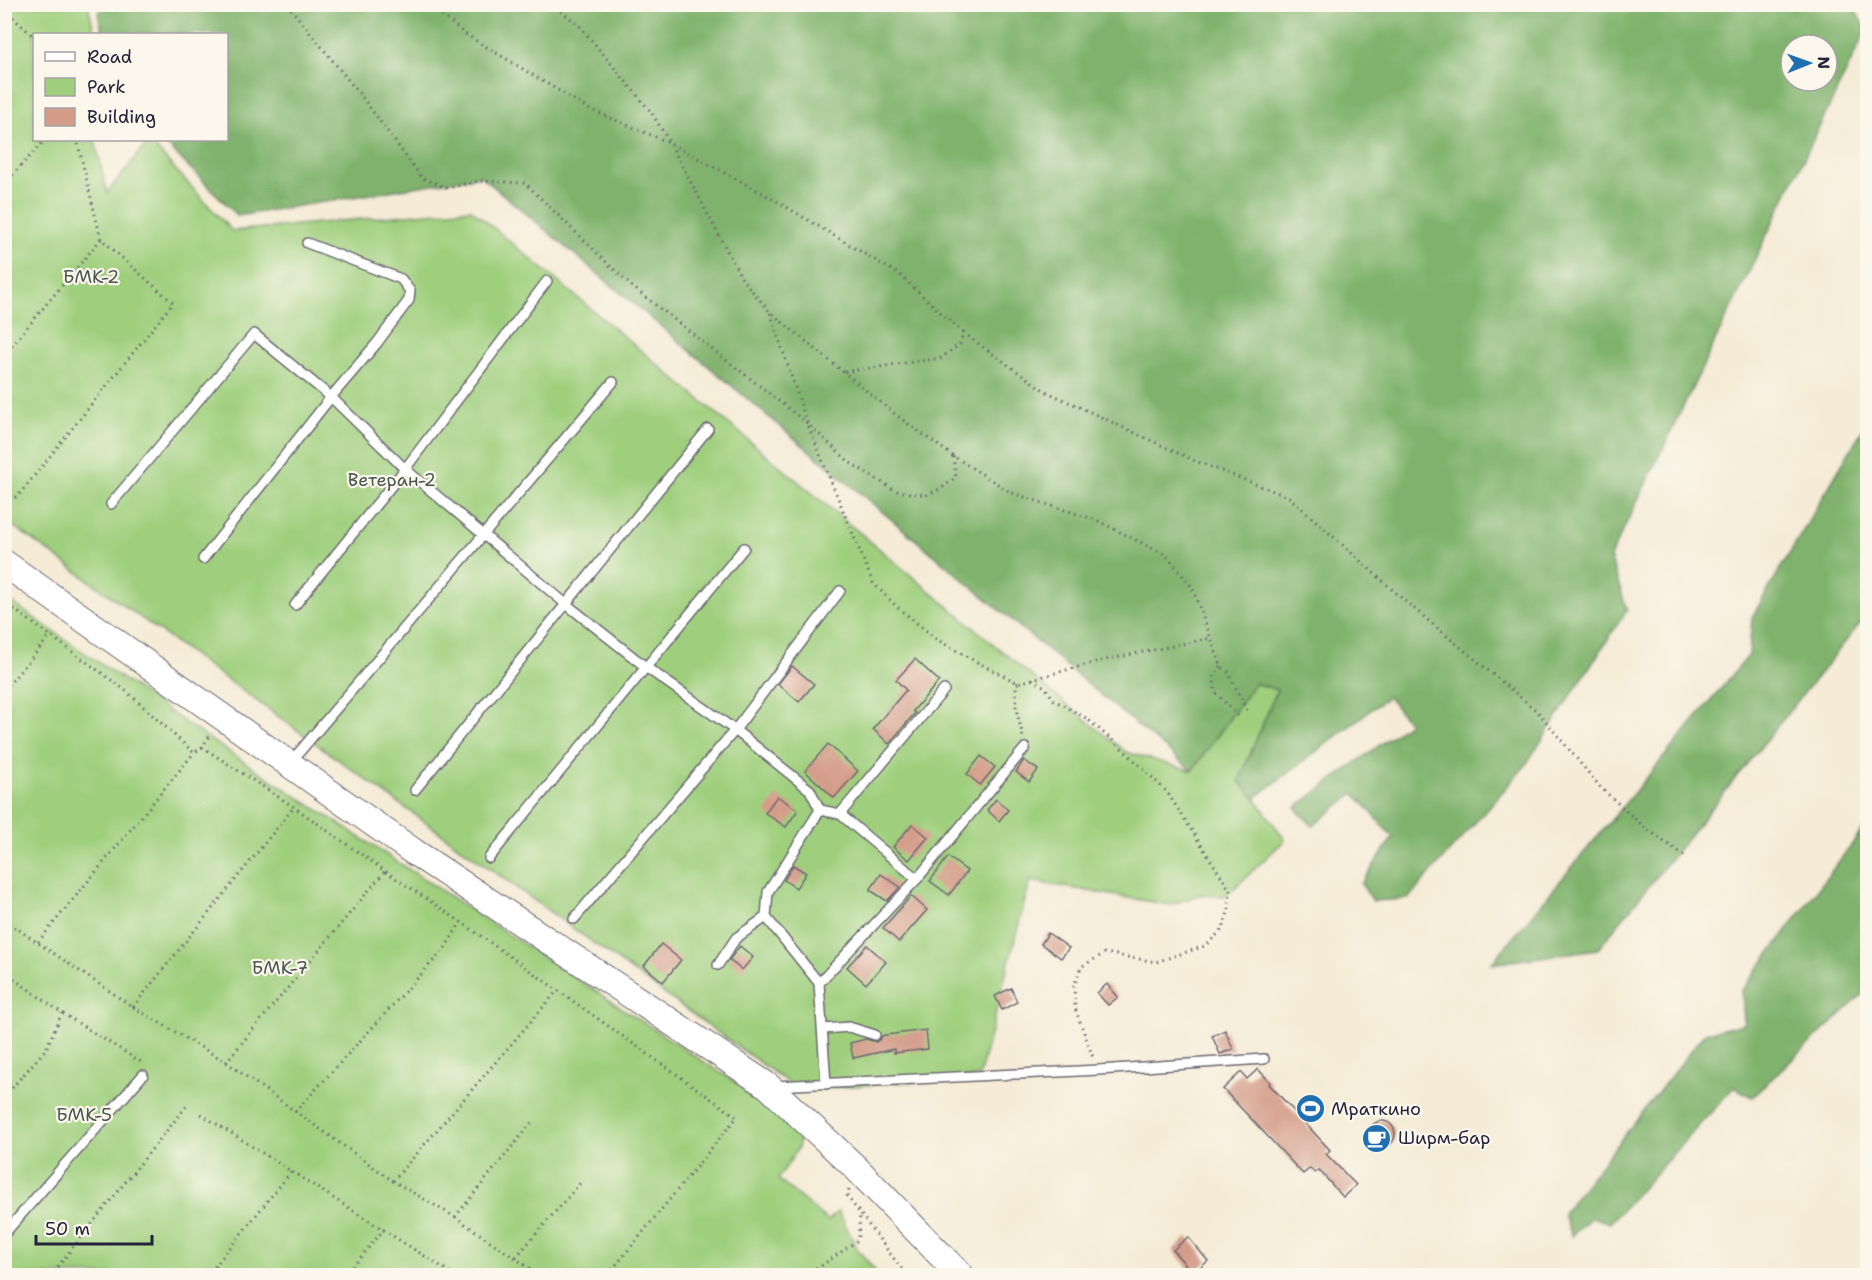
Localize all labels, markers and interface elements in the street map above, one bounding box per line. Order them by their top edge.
legend [33,33,228,141]
north arrow [1779,33,1839,93]
text: Road [87,45,132,69]
text: N [1813,56,1834,69]
text: Park [87,75,126,99]
text: Building [87,105,156,129]
park label: БМК-2 [63,265,119,289]
park label: Ветеран-2 [348,468,436,492]
park label: БМК-7 [252,956,308,980]
sports icon: Мраткино [1294,1093,1326,1125]
place label: Мраткино [1331,1097,1421,1121]
park label: БМК-5 [56,1103,112,1127]
cafe icon: Ширм-бар [1361,1122,1393,1154]
place label: Ширм-бар [1398,1126,1490,1150]
scale bar [36,1208,152,1246]
text: 50 m [45,1217,90,1241]

